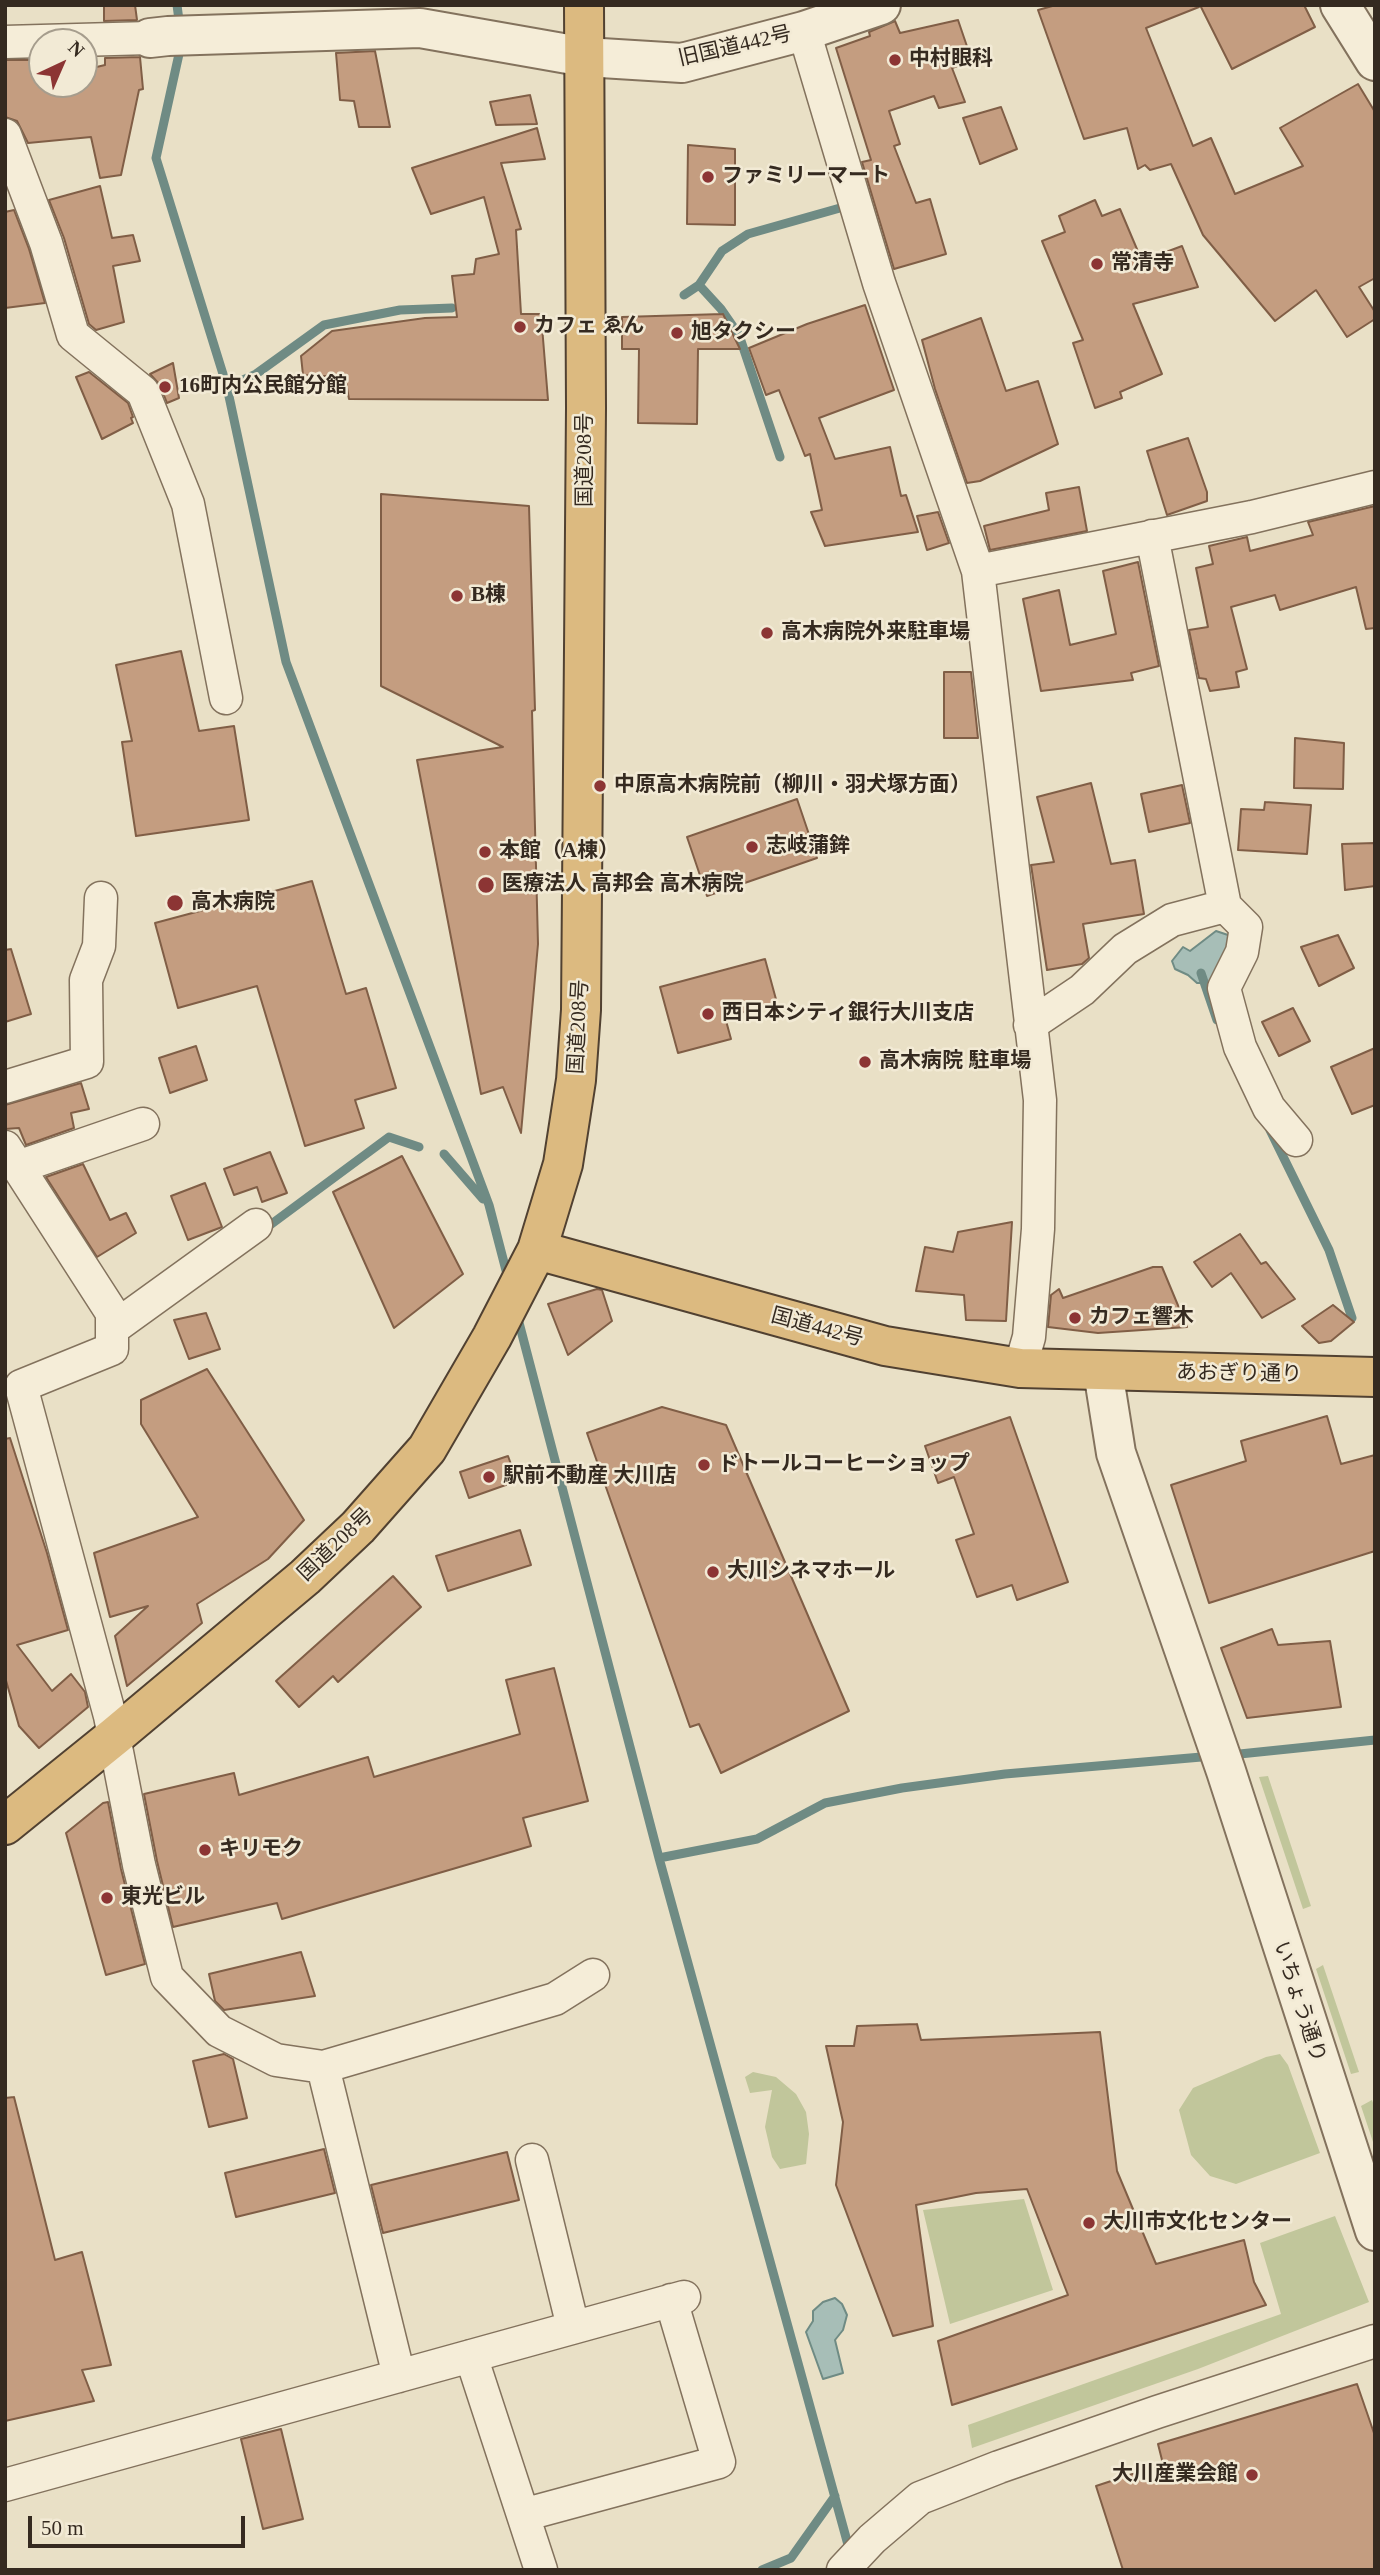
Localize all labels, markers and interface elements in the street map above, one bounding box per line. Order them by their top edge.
street label: 旧国道442号 [676,22,794,72]
north arrow [28,28,98,98]
text: N [64,37,89,61]
place label: 中村眼科 [909,47,993,73]
marker: 中村眼科 [887,52,903,68]
place label: ファミリーマート [722,164,890,190]
marker: ファミリーマート [700,169,716,185]
place label: 常清寺 [1111,251,1174,277]
marker: 常清寺 [1089,256,1105,272]
place label: カフェ ゑん [534,314,644,340]
marker: カフェ ゑん [512,319,528,335]
place label: 旭タクシー [691,320,796,346]
marker: 旭タクシー [669,325,685,341]
place label: 16町内公民館分館 [179,374,347,400]
marker: 16町内公民館分館 [157,379,173,395]
street label: 国道208号 [572,413,598,507]
place label: B棟 [471,583,506,609]
marker: B棟 [449,588,465,604]
place label: 高木病院外来駐車場 [781,620,970,646]
marker: 高木病院外来駐車場 [759,625,775,641]
place label: 中原高木病院前（柳川・羽犬塚方面） [614,773,971,799]
marker: 中原高木病院前（柳川・羽犬塚方面） [592,778,608,794]
place label: 志岐蒲鉾 [766,834,850,860]
place label: 本館（A棟） [499,839,619,865]
marker: 志岐蒲鉾 [744,839,760,855]
marker: 本館（A棟） [477,844,493,860]
place label: 医療法人 高邦会 高木病院 [502,872,743,898]
marker: 医療法人 高邦会 高木病院 [476,875,496,895]
place label: 高木病院 [191,890,275,916]
marker: 高木病院 [165,893,185,913]
street label: 国道208号 [564,979,594,1075]
place label: 西日本シティ銀行大川支店 [722,1001,974,1027]
marker: 西日本シティ銀行大川支店 [700,1006,716,1022]
place label: 高木病院 駐車場 [879,1049,1031,1075]
marker: 高木病院 駐車場 [857,1054,873,1070]
street label: 国道442号 [768,1304,866,1352]
place label: カフェ響木 [1089,1305,1194,1331]
marker: カフェ響木 [1067,1310,1083,1326]
street label: あおぎり通り [1176,1360,1302,1388]
place label: ドトールコーヒーショップ [718,1452,970,1478]
marker: ドトールコーヒーショップ [696,1457,712,1473]
place label: 駅前不動産 大川店 [503,1464,676,1490]
marker: 駅前不動産 大川店 [481,1469,497,1485]
street label: 国道208号 [293,1503,379,1587]
place label: 大川シネマホール [727,1559,895,1585]
marker: 大川シネマホール [705,1564,721,1580]
place label: キリモク [219,1837,303,1863]
marker: キリモク [197,1842,213,1858]
place label: 東光ビル [121,1885,205,1911]
marker: 東光ビル [99,1890,115,1906]
street label: いちょう通り [1268,1938,1330,2066]
place label: 大川市文化センター [1103,2210,1292,2236]
marker: 大川市文化センター [1081,2215,1097,2231]
place label: 大川産業会館 [1112,2462,1238,2488]
marker: 大川産業会館 [1244,2467,1260,2483]
scale bar [32,2502,248,2546]
text: 50 m [41,2516,84,2540]

